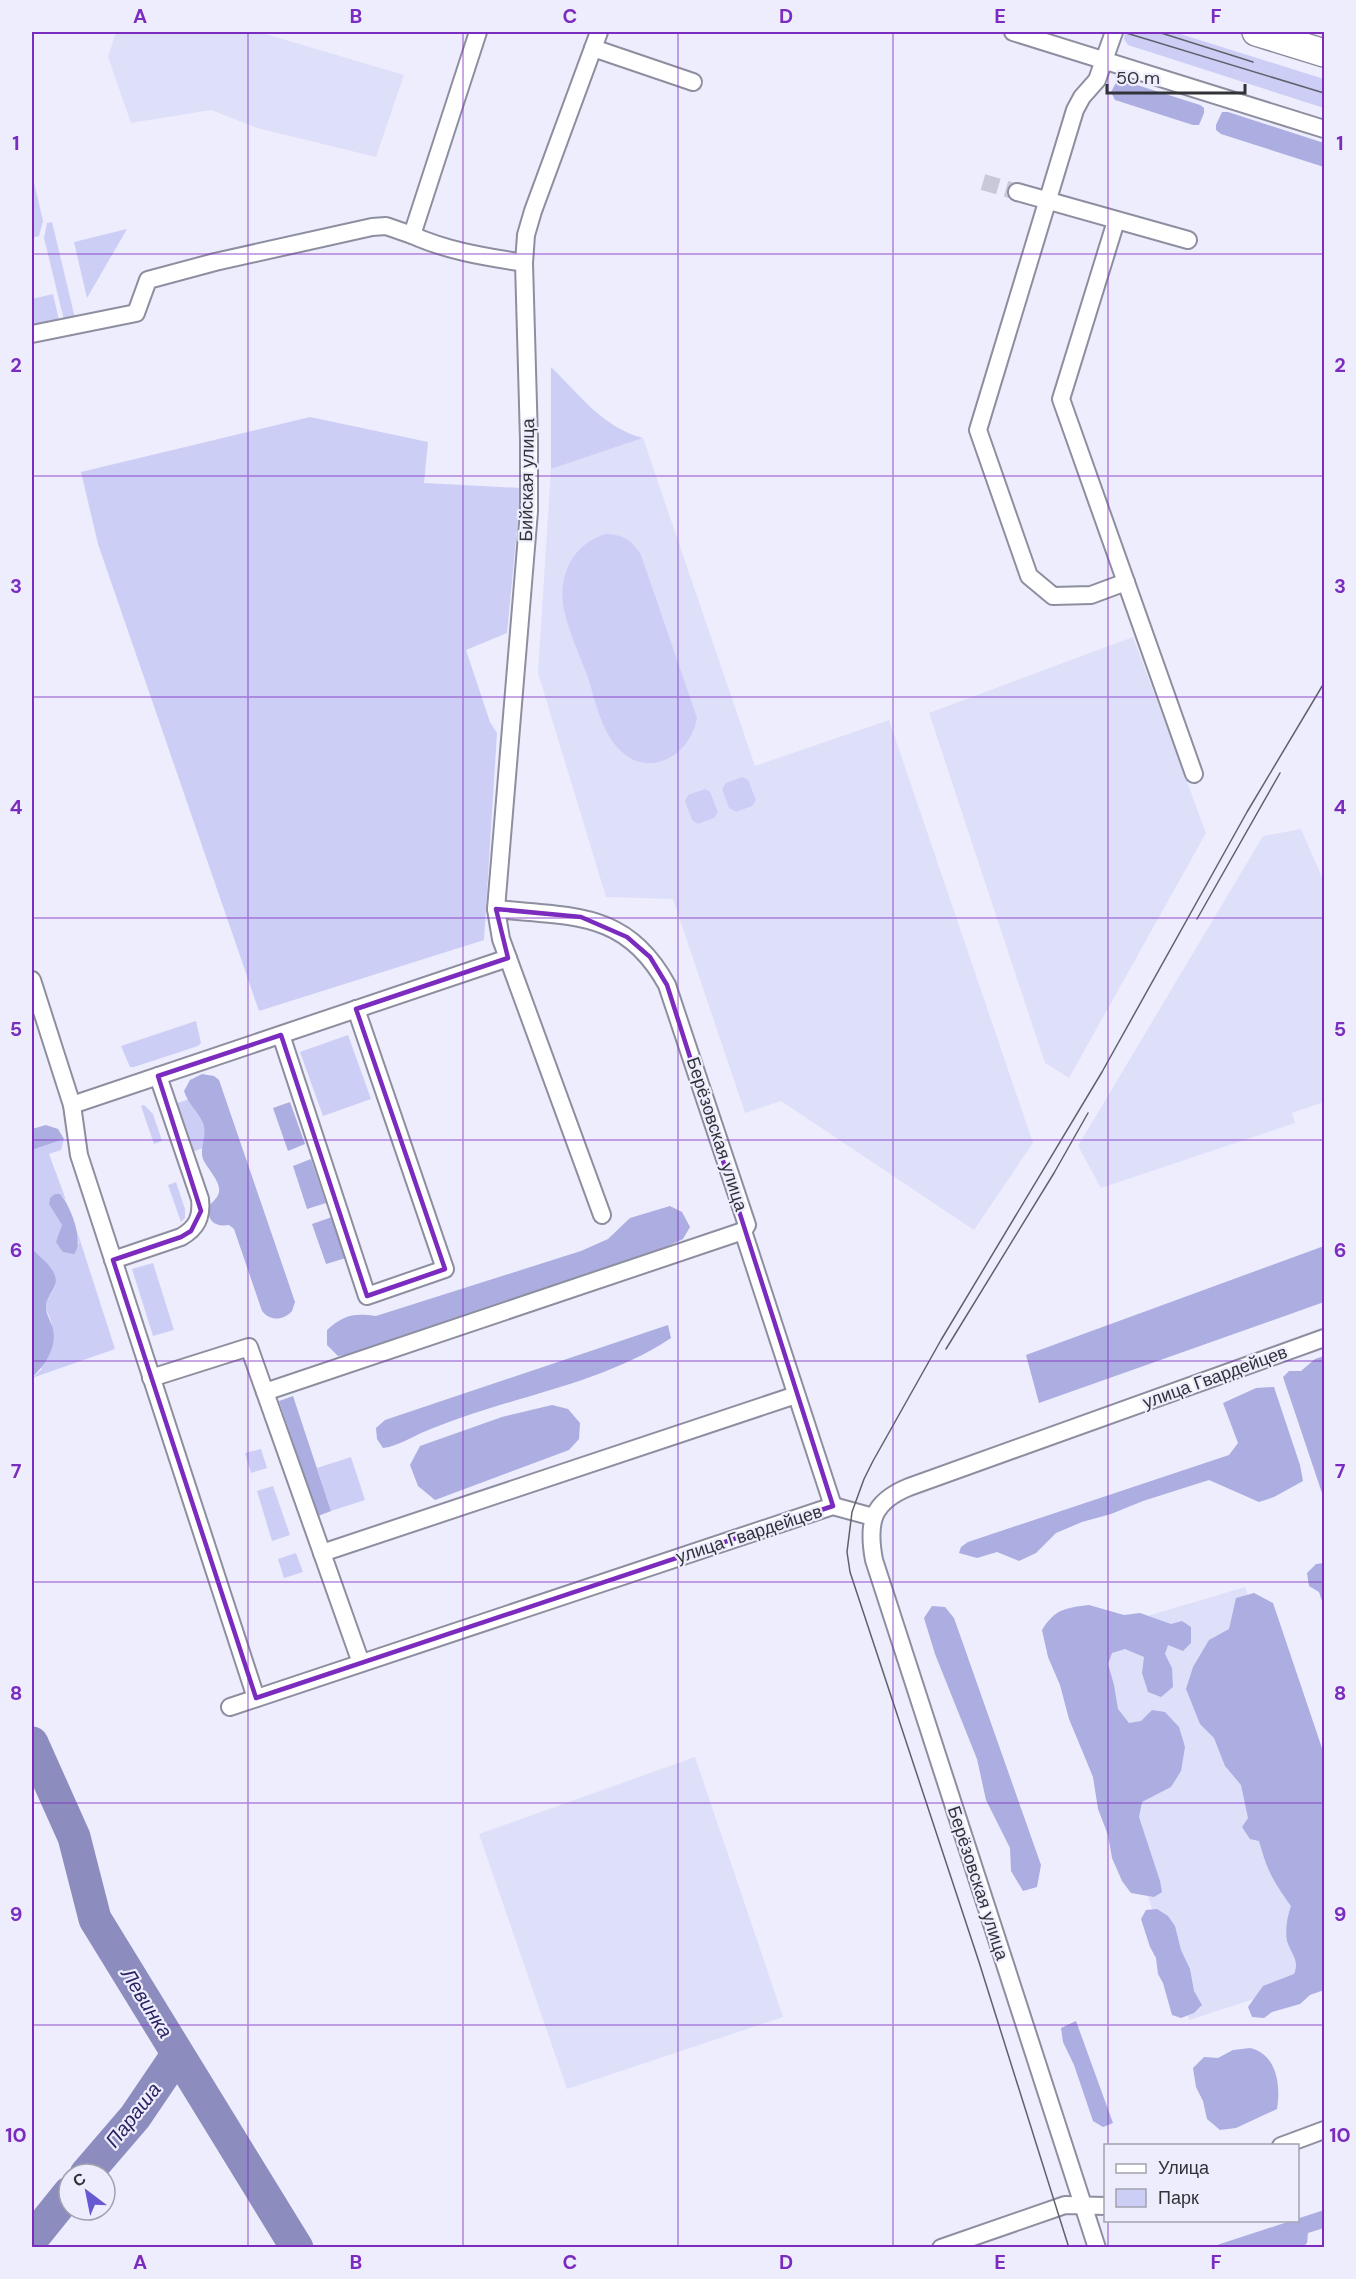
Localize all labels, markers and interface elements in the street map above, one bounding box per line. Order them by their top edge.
text: A [133,3,147,29]
text: B [350,3,362,29]
text: C [563,3,577,29]
text: D [779,3,793,29]
text: E [994,3,1006,29]
text: F [1210,3,1222,29]
scale bar [1107,57,1245,95]
text: 50 m [1116,66,1160,90]
text: 1 [12,130,20,156]
text: 1 [1336,130,1344,156]
text: 2 [10,352,22,378]
text: 2 [1334,352,1346,378]
street label: Бийская улица [514,417,540,542]
text: 3 [10,573,22,599]
text: 3 [1334,573,1346,599]
text: 4 [10,794,23,820]
text: 4 [1334,794,1347,820]
text: 5 [10,1016,22,1042]
text: 5 [1334,1016,1346,1042]
street label: Берёзовская улица [681,1054,754,1215]
text: 6 [10,1237,22,1263]
text: 6 [1334,1237,1346,1263]
street label: улица Гвардейцев [1139,1340,1291,1414]
text: 7 [11,1458,22,1484]
text: 7 [1335,1458,1346,1484]
street label: улица Гвардейцев [673,1499,825,1569]
text: 8 [10,1680,22,1706]
text: 8 [1334,1680,1346,1706]
street label: Берёзовская улица [942,1803,1015,1964]
text: 9 [10,1901,22,1927]
text: 9 [1334,1901,1346,1927]
water label: Левинка [114,1961,179,2043]
water label: Параша [99,2077,167,2153]
text: 10 [5,2122,27,2148]
text: 10 [1329,2122,1351,2148]
legend [1104,2144,1299,2222]
text: Улица [1158,2156,1210,2180]
north arrow [57,2162,117,2222]
text: С [69,2168,90,2192]
text: Парк [1158,2186,1199,2210]
text: A [133,2249,147,2275]
text: B [350,2249,362,2275]
text: C [563,2249,577,2275]
text: D [779,2249,793,2275]
text: E [994,2249,1006,2275]
text: F [1210,2249,1222,2275]

